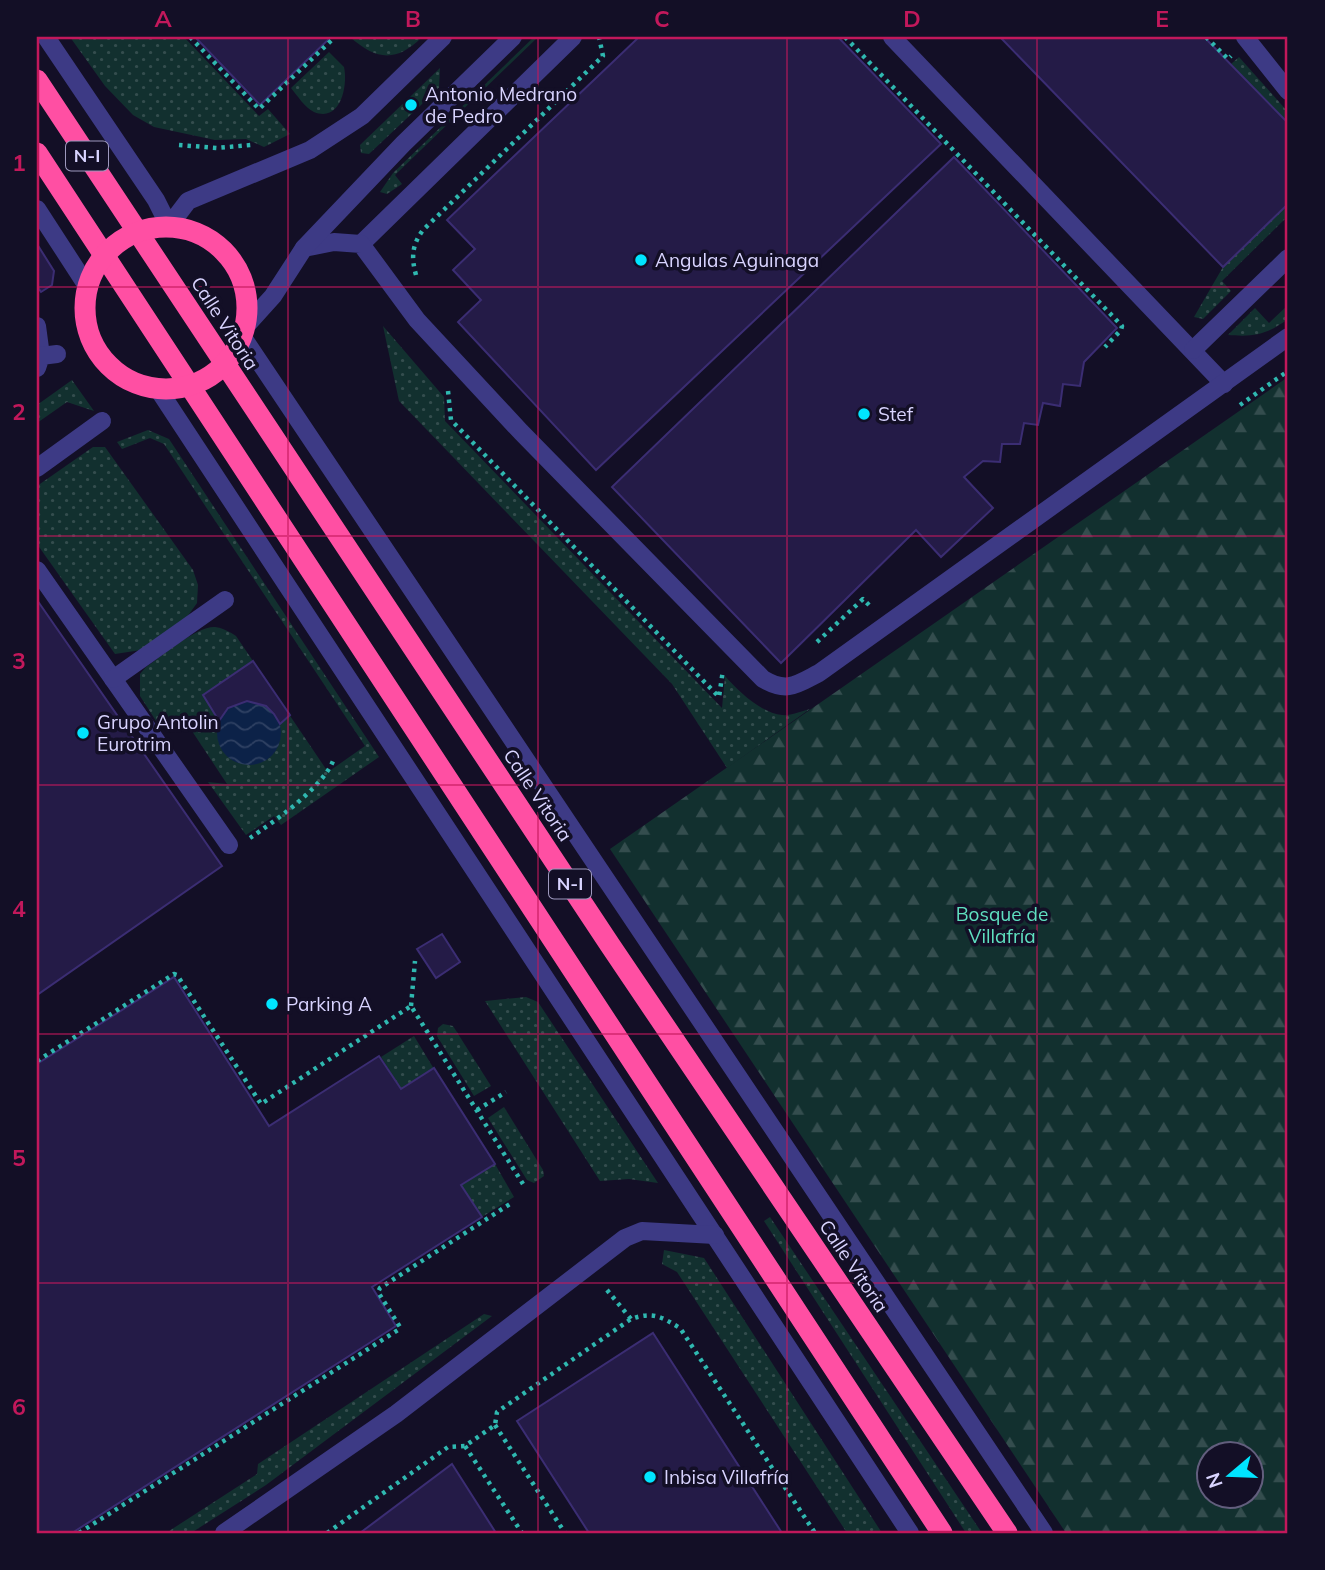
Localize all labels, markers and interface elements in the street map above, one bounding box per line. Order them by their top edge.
text: A [154,4,172,33]
text: B [405,4,421,33]
text: C [654,4,670,33]
text: D [903,4,921,33]
text: E [1155,4,1169,33]
place label: Antonio Medrano de Pedro [425,82,577,128]
marker: Antonio Medrano de Pedro [403,97,419,113]
road number: N-I [66,141,108,170]
text: 1 [12,148,26,177]
place label: Angulas Aguinaga [655,248,819,272]
marker: Angulas Aguinaga [633,252,649,268]
street label: Calle Vitoria [186,272,264,374]
text: 2 [12,397,26,426]
place label: Stef [878,402,914,426]
marker: Stef [856,406,872,422]
text: 3 [12,646,26,675]
place label: Grupo Antolin Eurotrim [97,710,219,756]
marker: Grupo Antolin Eurotrim [75,725,91,741]
street label: Calle Vitoria [498,744,578,846]
road number: N-I [549,870,591,898]
text: 4 [12,894,26,923]
park label: Bosque de Villafría [956,902,1048,948]
place label: Parking A [286,992,372,1016]
marker: Parking A [264,996,280,1012]
text: 5 [12,1143,26,1172]
street label: Calle Vitoria [814,1215,894,1317]
text: 6 [12,1392,26,1421]
north arrow [1196,1440,1266,1510]
place label: Inbisa Villafría [664,1465,789,1489]
marker: Inbisa Villafría [642,1469,658,1485]
text: N [1200,1470,1228,1491]

